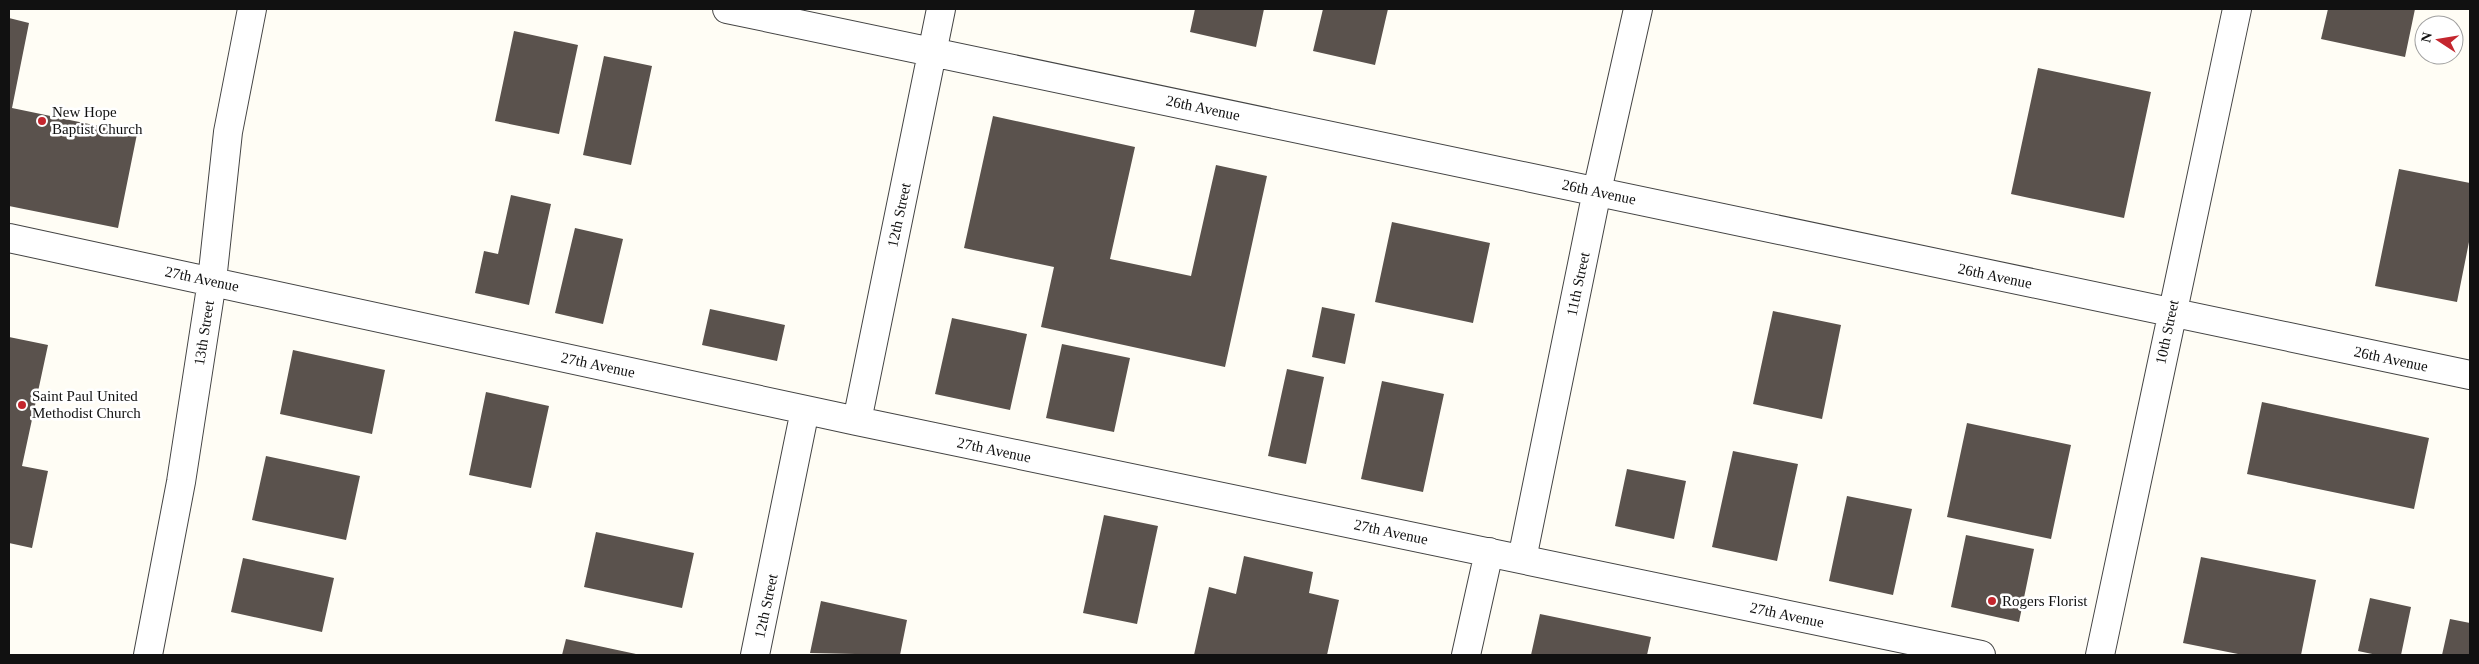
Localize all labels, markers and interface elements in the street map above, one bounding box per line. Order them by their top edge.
north arrow [2414,15,2464,65]
text: N [2418,31,2435,44]
street label: 26th Avenue [1165,92,1242,124]
place label: New Hope Baptist Church [52,104,143,137]
marker: New Hope Baptist Church [36,115,48,127]
street label: 26th Avenue [1561,176,1638,208]
street label: 12th Street [884,181,914,249]
street label: 11th Street [1563,250,1593,317]
street label: 26th Avenue [1957,260,2034,292]
street label: 27th Avenue [164,263,241,295]
street label: 10th Street [2152,298,2182,366]
street label: 13th Street [191,299,217,367]
street label: 26th Avenue [2353,343,2430,375]
street label: 27th Avenue [560,349,637,381]
place label: Saint Paul United Methodist Church [32,388,141,421]
marker: Saint Paul United Methodist Church [16,399,28,411]
street label: 27th Avenue [956,434,1033,466]
street label: 27th Avenue [1353,516,1430,548]
street label: 12th Street [751,572,781,640]
place label: Rogers Florist [2002,593,2088,609]
marker: Rogers Florist [1986,595,1998,607]
street label: 27th Avenue [1749,599,1826,631]

